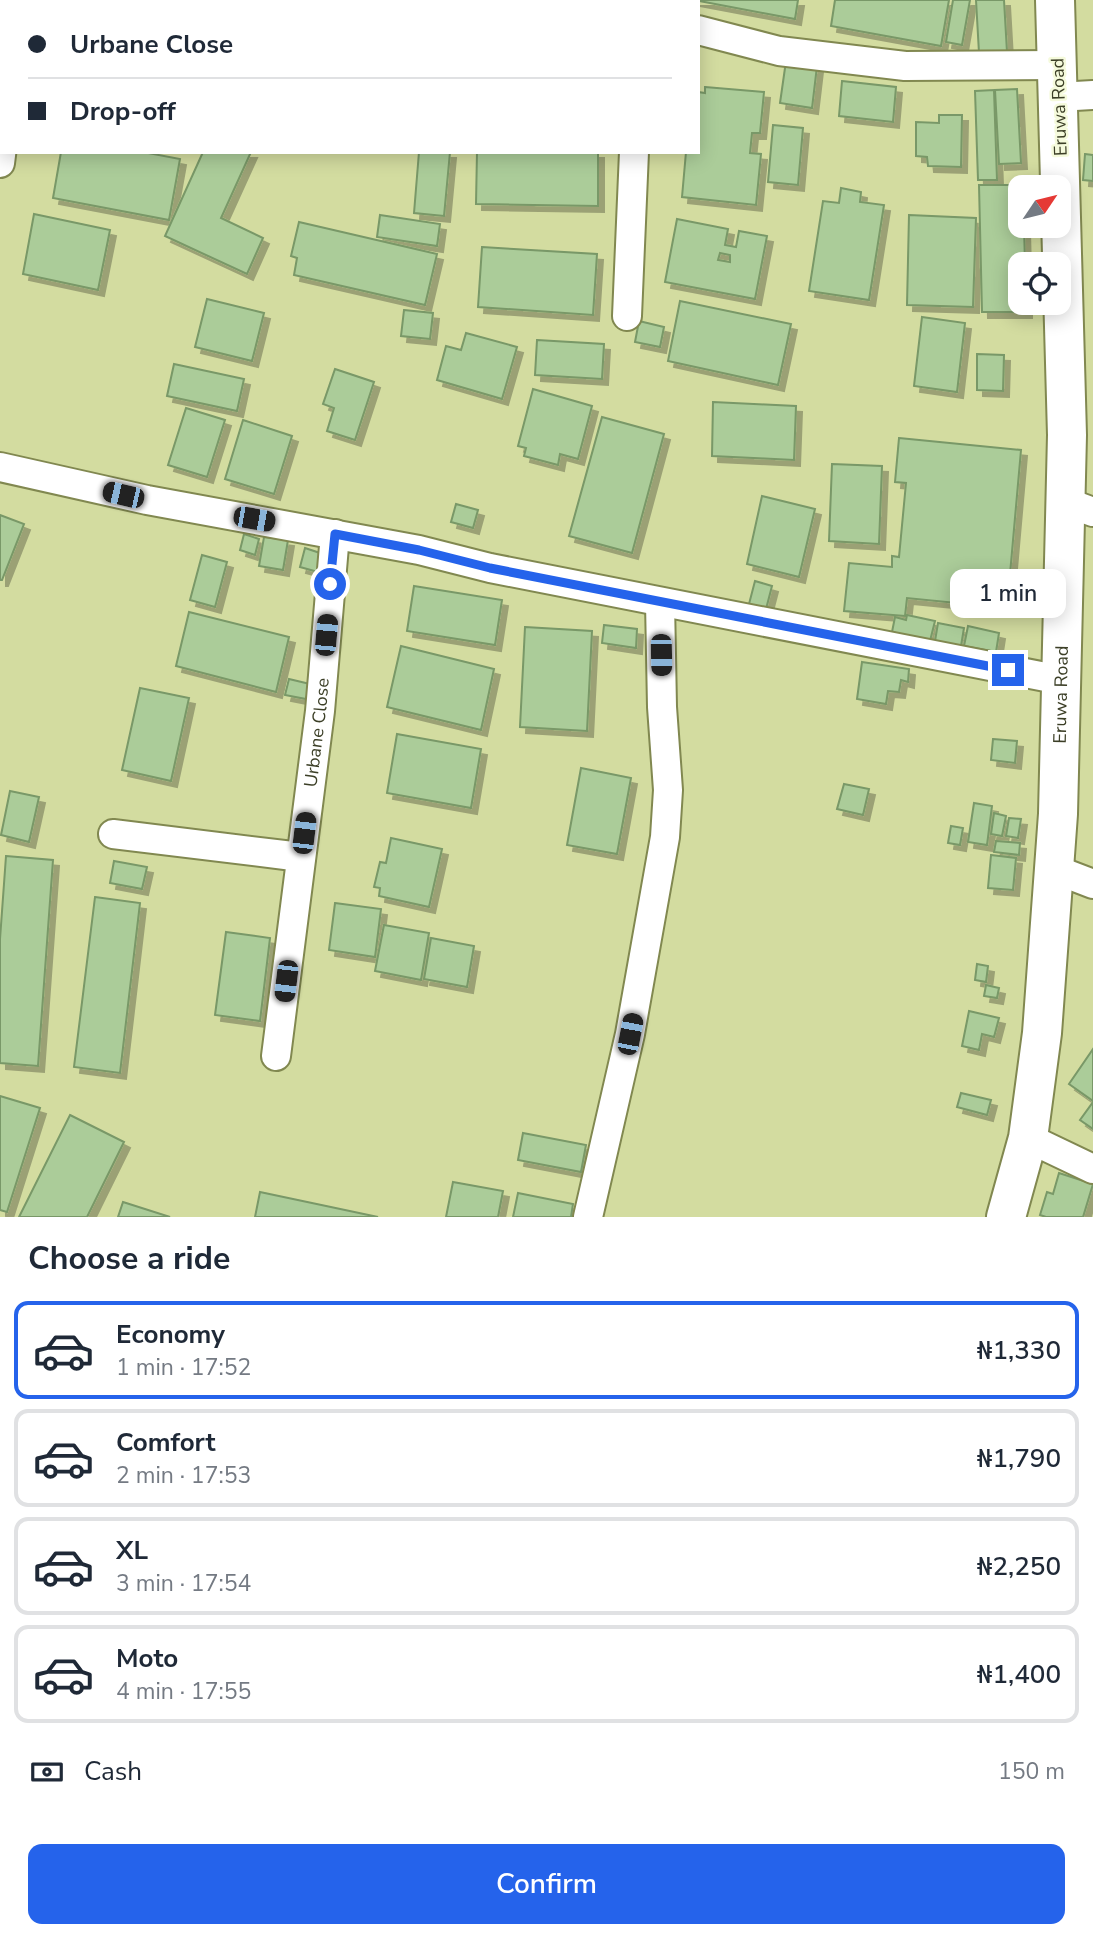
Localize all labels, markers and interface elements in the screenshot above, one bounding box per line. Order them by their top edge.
text: Urbane Close [70,27,233,62]
street label: Eruwa Road [1045,58,1073,156]
text: Drop-off [70,94,176,129]
north arrow [1008,175,1071,238]
map controls [1008,175,1071,315]
button: locate [1008,252,1071,315]
car [101,480,146,510]
car [232,505,277,533]
route start [314,568,346,600]
callout: 1 min [950,568,1066,618]
text: 1 min [979,578,1037,609]
car [314,613,339,657]
car [651,634,672,676]
street label: Eruwa Road [1048,645,1074,744]
route end [992,654,1024,686]
street label: Urbane Close [298,677,335,789]
car [292,811,317,855]
car [274,959,299,1003]
car [616,1011,645,1057]
text: Choose a ride [28,1237,230,1280]
text: Economy [116,1317,225,1352]
icon: car [32,1319,95,1382]
text: ₦1,330 [977,1333,1061,1368]
text: 1 min · 17:52 [116,1352,251,1383]
text: Comfort [116,1425,216,1460]
icon: car [32,1427,95,1490]
text: ₦1,790 [977,1441,1061,1476]
text: 2 min · 17:53 [116,1460,251,1491]
text: XL [116,1533,148,1568]
icon: car [32,1535,95,1598]
text: ₦2,250 [977,1549,1061,1584]
text: 3 min · 17:54 [116,1568,251,1599]
text: Moto [116,1641,178,1676]
icon: car [32,1643,95,1706]
text: ₦1,400 [977,1657,1061,1692]
text: 4 min · 17:55 [116,1676,251,1707]
icon: cash [28,1753,66,1791]
text: Cash [84,1754,142,1789]
text: 150 m [998,1756,1065,1787]
button: Confirm [28,1844,1065,1924]

